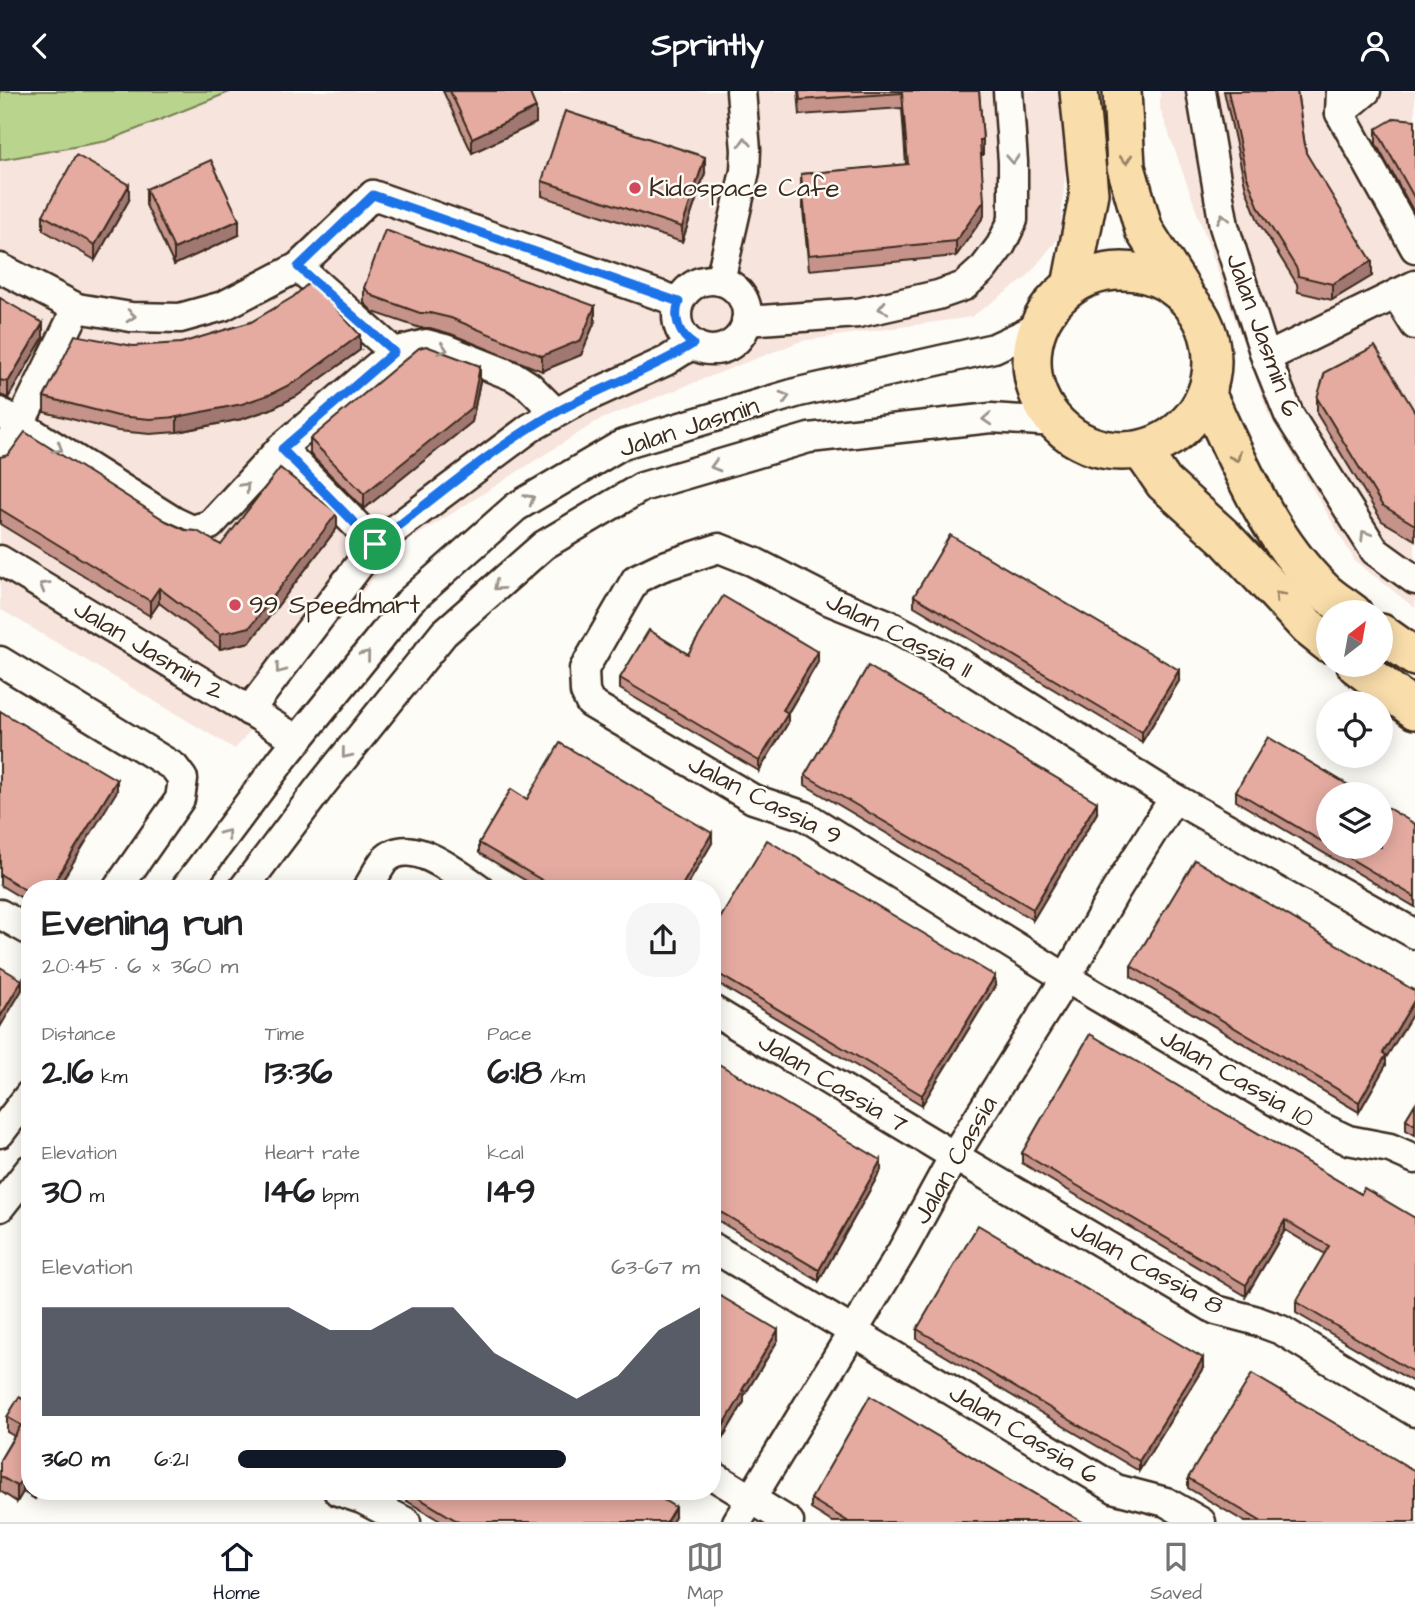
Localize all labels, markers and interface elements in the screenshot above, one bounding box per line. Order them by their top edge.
text: Sprintly [651,23,764,68]
icon: back [21,27,59,65]
icon: person [1356,27,1394,65]
one-way arrow [738,136,753,147]
one-way arrow [1119,153,1134,165]
one-way arrow [1005,154,1020,165]
place label: Kidospace Cafe [649,170,839,206]
marker: Kidospace Cafe [627,180,643,196]
one-way arrow [1216,212,1231,224]
street label: Jalan Jasmin 6 [1217,248,1309,422]
one-way arrow [877,299,889,314]
one-way arrow [126,308,137,323]
one-way arrow [437,341,449,356]
street label: Jalan Jasmin [615,387,763,467]
one-way arrow [778,390,790,405]
one-way arrow [981,411,992,426]
one-way arrow [51,439,64,452]
one-way arrow [1228,450,1242,462]
one-way arrow [710,457,722,472]
one-way arrow [237,482,250,495]
one-way arrow [523,494,535,507]
pin [345,514,405,574]
icon: arrive [356,525,394,563]
one-way arrow [1360,530,1373,543]
one-way arrow [493,578,506,590]
one-way arrow [38,581,51,594]
street label: Jalan Cassia 11 [820,583,978,687]
place label: 99 Speedmart [249,587,420,623]
street label: Jalan Jasmin 2 [67,591,231,709]
one-way arrow [1275,591,1287,604]
marker: 99 Speedmart [227,597,243,613]
north arrow [1316,600,1393,677]
map controls [1316,600,1393,859]
one-way arrow [358,651,371,663]
one-way arrow [276,661,289,673]
button: locate [1316,691,1393,768]
one-way arrow [342,746,354,759]
street label: Jalan Cassia 9 [682,746,848,854]
button: layers [1316,782,1393,859]
one-way arrow [217,830,230,842]
text: Evening run [42,898,243,950]
button: share [626,903,700,977]
text: 20:45 · 6 × 360 m [42,950,239,982]
street label: Jalan Cassia 10 [1153,1019,1321,1137]
text: Distance [42,1021,116,1048]
text: Time [265,1021,304,1048]
text: Pace [487,1021,531,1048]
street label: Jalan Cassia 7 [751,1024,915,1142]
text: 2.16 [42,1048,93,1097]
text: 13:36 [265,1048,333,1097]
text: 6:18 [487,1048,542,1097]
text: km [93,1064,127,1091]
text: /km [542,1064,585,1091]
street label: Jalan Cassia [904,1089,1006,1231]
text: Elevation [42,1140,117,1167]
text: Heart rate [265,1140,360,1167]
text: kcal [487,1140,524,1167]
text: 30 [42,1167,82,1216]
text: 146 [265,1167,315,1216]
text: 149 [487,1167,536,1216]
text: m [82,1183,104,1210]
text: bpm [315,1183,359,1210]
street label: Jalan Cassia 8 [1064,1210,1230,1324]
text: Elevation [42,1251,133,1283]
text: 63–67 m [611,1251,700,1283]
street label: Jalan Cassia 6 [942,1375,1106,1493]
text: 360 m [42,1443,110,1475]
text: 6:21 [154,1443,188,1475]
tab: Home [213,1538,260,1607]
tab: Map [686,1538,724,1607]
tab: Saved [1150,1538,1202,1607]

